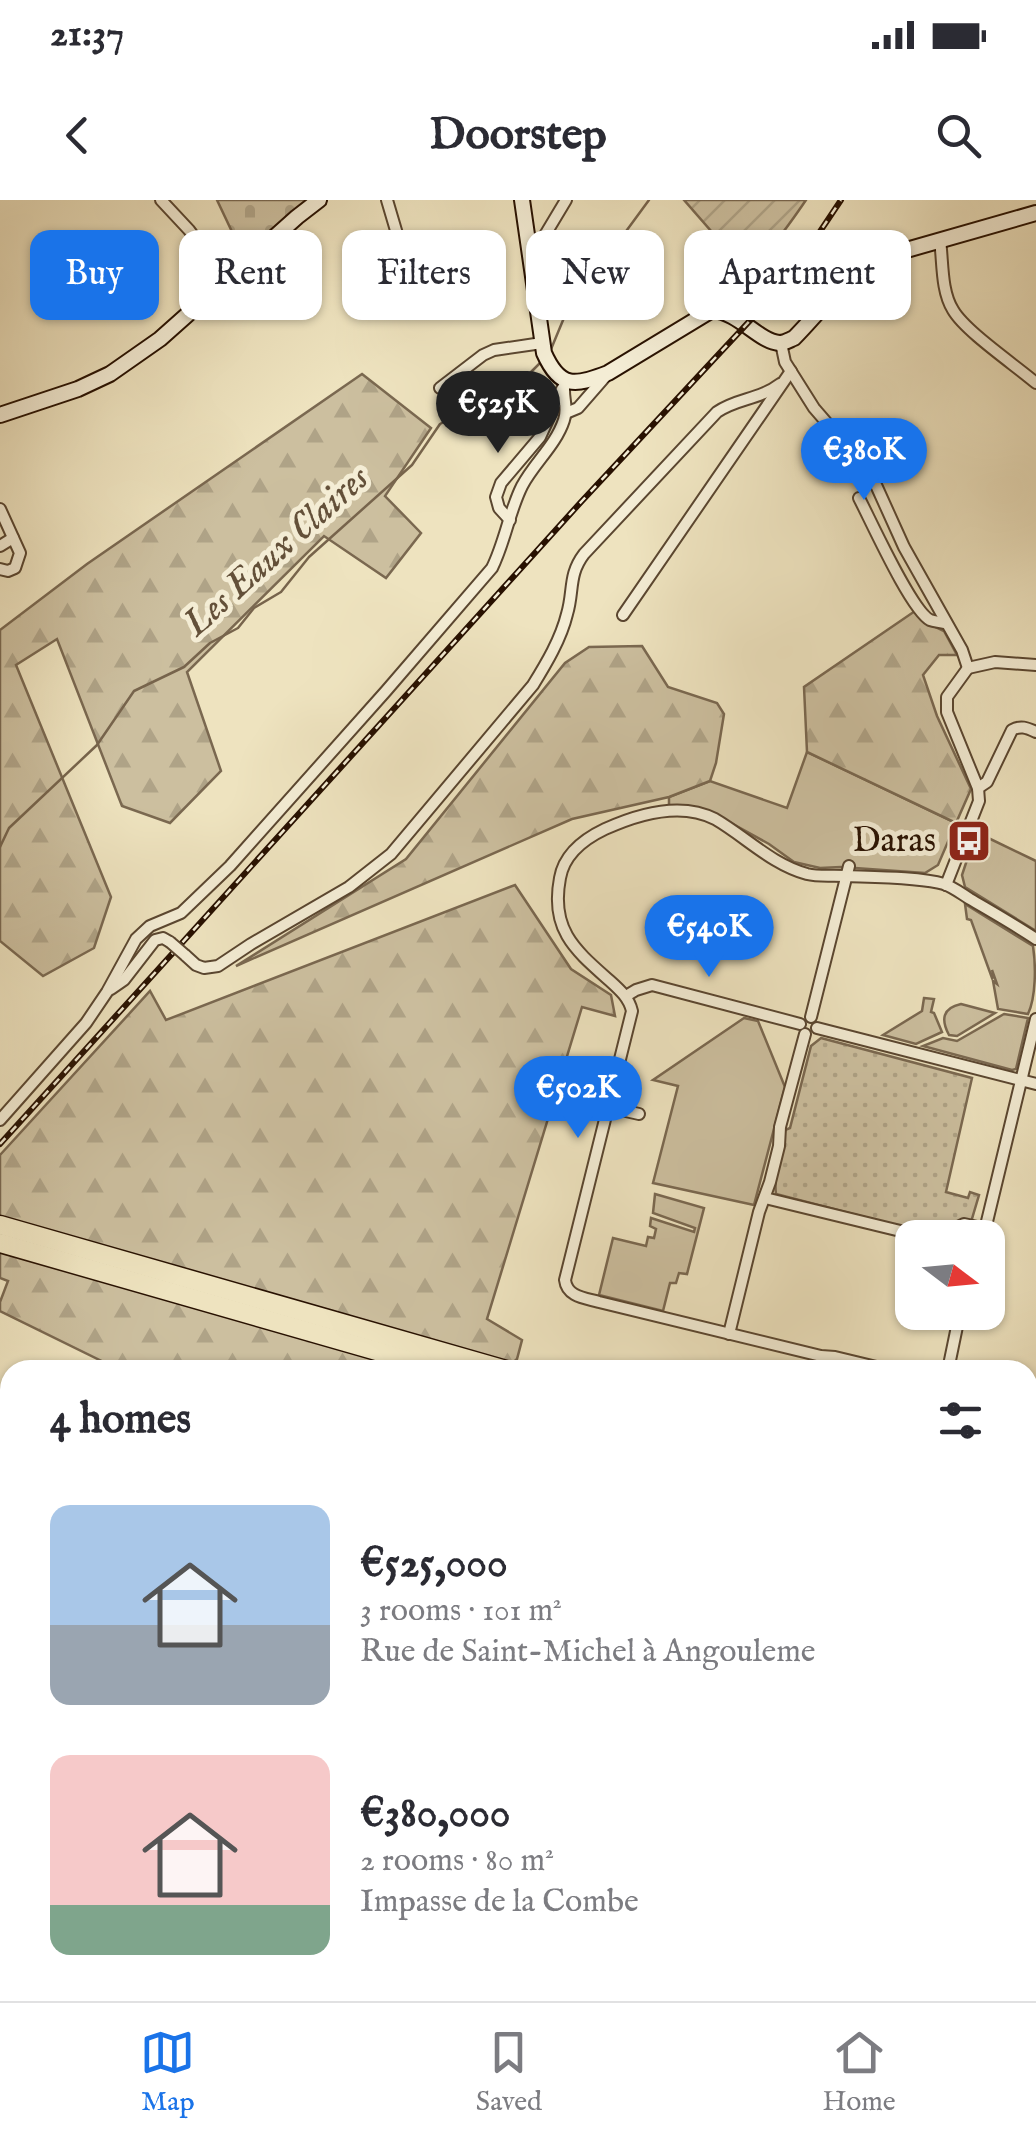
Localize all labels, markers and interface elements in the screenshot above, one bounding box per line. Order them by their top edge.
text: 21:37 [50,11,124,59]
text: Doorstep [429,107,607,164]
icon: back [50,108,105,163]
icon: search [931,108,986,163]
chip: Buy [30,230,159,320]
chip: Rent [179,230,322,320]
chip: Filters [342,230,506,320]
chip: New [526,230,664,320]
chip: Apartment [684,230,911,320]
pin: €525K [428,371,568,456]
text: €525K [458,383,538,424]
pin: €380K [794,418,934,503]
text: €380K [823,430,905,471]
water label: Les Eaux Claires [173,455,381,649]
bus stop icon: Daras [946,818,992,864]
place label: Daras [852,819,936,864]
pin: €540K [639,895,779,980]
text: €540K [667,907,751,948]
pin: €502K [508,1056,648,1141]
text: €502K [536,1068,620,1109]
north arrow [895,1220,1005,1330]
map controls [895,1220,1005,1330]
icon: filters [933,1393,988,1448]
text: 4 homes [50,1394,191,1447]
text: €525,000 [360,1538,508,1591]
icon: home [130,1545,250,1665]
text: 3 rooms · 101 m² [360,1591,562,1632]
text: Rue de Saint-Michel à Angouleme [360,1632,815,1673]
text: €380,000 [360,1788,510,1841]
icon: home [130,1795,250,1915]
text: 2 rooms · 80 m² [360,1841,554,1882]
text: Impasse de la Combe [360,1882,639,1923]
tab: Map [140,2025,195,2120]
tab: Saved [476,2025,542,2120]
tab: Home [823,2025,896,2120]

